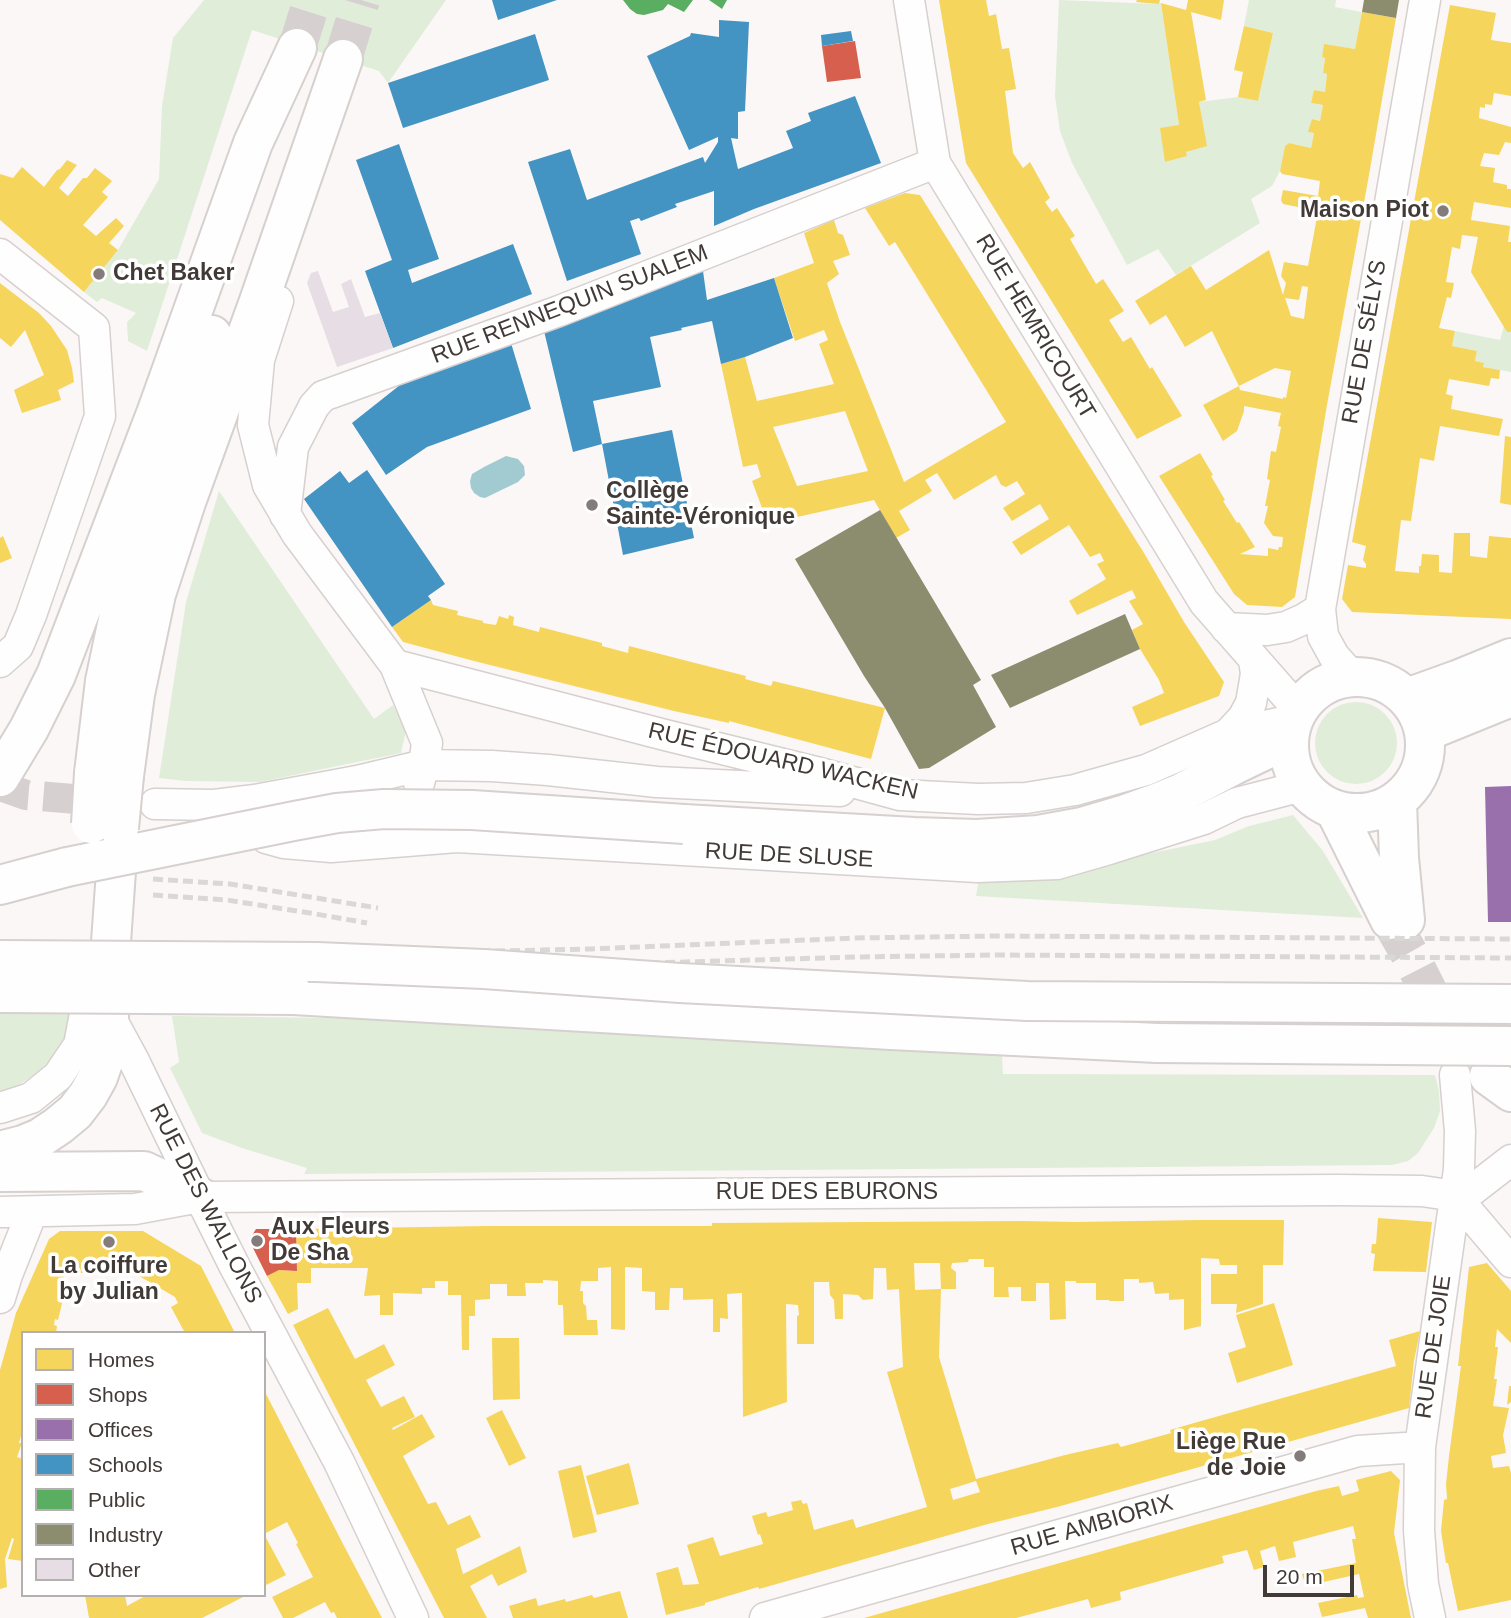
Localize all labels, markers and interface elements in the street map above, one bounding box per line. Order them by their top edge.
place label: Maison Piot [1300,197,1429,225]
marker: Maison Piot [1435,203,1451,219]
street label: RUE HEMRICOURT [969,230,1101,424]
street label: RUE RENNEQUIN SUALEM [428,239,712,371]
street label: RUE DE SÉLYS [1337,258,1393,426]
place label: Chet Baker [113,260,234,288]
marker: Chet Baker [91,266,107,282]
place label: Collège Sainte-Véronique [606,478,795,532]
marker: Collège Sainte-Véronique [584,497,600,513]
street label: RUE ÉDOUARD WACKEN [645,717,921,807]
street label: RUE DE SLUSE [704,838,874,874]
street label: RUE DES WALLONS [143,1100,267,1308]
street label: RUE DES EBURONS [716,1179,938,1207]
place label: Aux Fleurs De Sha [271,1214,390,1268]
marker: Aux Fleurs De Sha [249,1233,265,1249]
marker: La coiffure by Julian [101,1234,117,1250]
place label: La coiffure by Julian [50,1253,168,1307]
street label: RUE DE JOIE [1410,1274,1458,1420]
legend [21,1331,266,1597]
text: Homes [88,1348,155,1371]
text: Shops [88,1383,148,1406]
text: Offices [88,1418,153,1441]
place label: Liège Rue de Joie [1176,1429,1286,1483]
marker: Liège Rue de Joie [1292,1448,1308,1464]
text: Schools [88,1453,163,1476]
text: Public [88,1488,145,1511]
street label: RUE AMBIORIX [1008,1490,1176,1562]
text: Industry [88,1523,163,1546]
scale bar [1266,1552,1357,1596]
text: Other [88,1558,141,1581]
text: 20 m [1276,1565,1323,1588]

